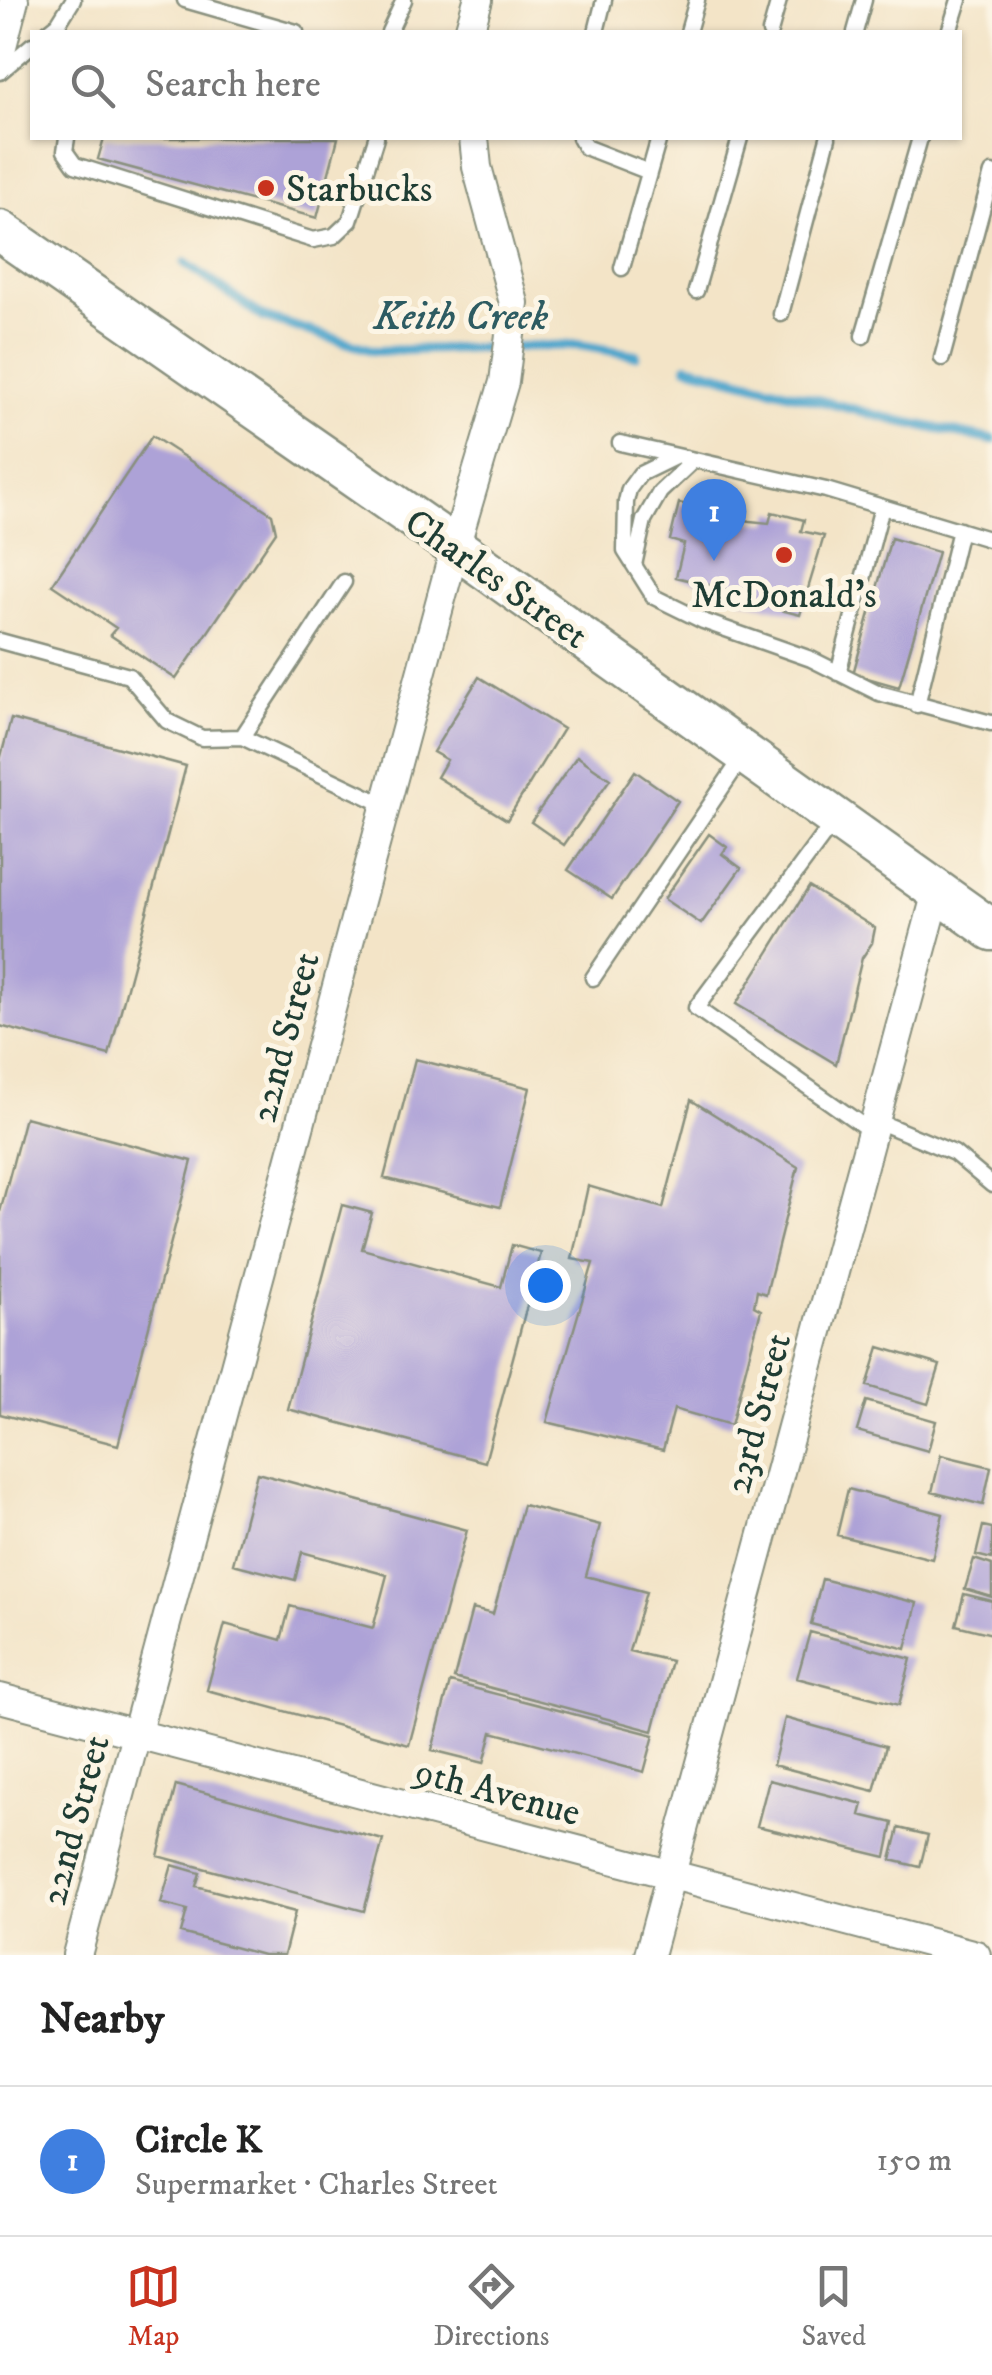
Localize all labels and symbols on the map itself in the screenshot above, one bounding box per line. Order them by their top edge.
place label: Starbucks [286,166,432,214]
marker: Starbucks [255,177,277,199]
water label: Keith Creek [372,293,548,343]
pin: 1 [682,478,746,561]
street label: Charles Street [395,499,597,660]
marker: McDonald's [773,544,795,566]
place label: McDonald's [691,572,877,620]
street label: 22nd Street [240,947,332,1128]
your location [520,1260,571,1311]
street label: 23rd Street [715,1328,803,1499]
street label: 22nd Street [30,1730,122,1911]
street label: 9th Avenue [408,1747,585,1838]

